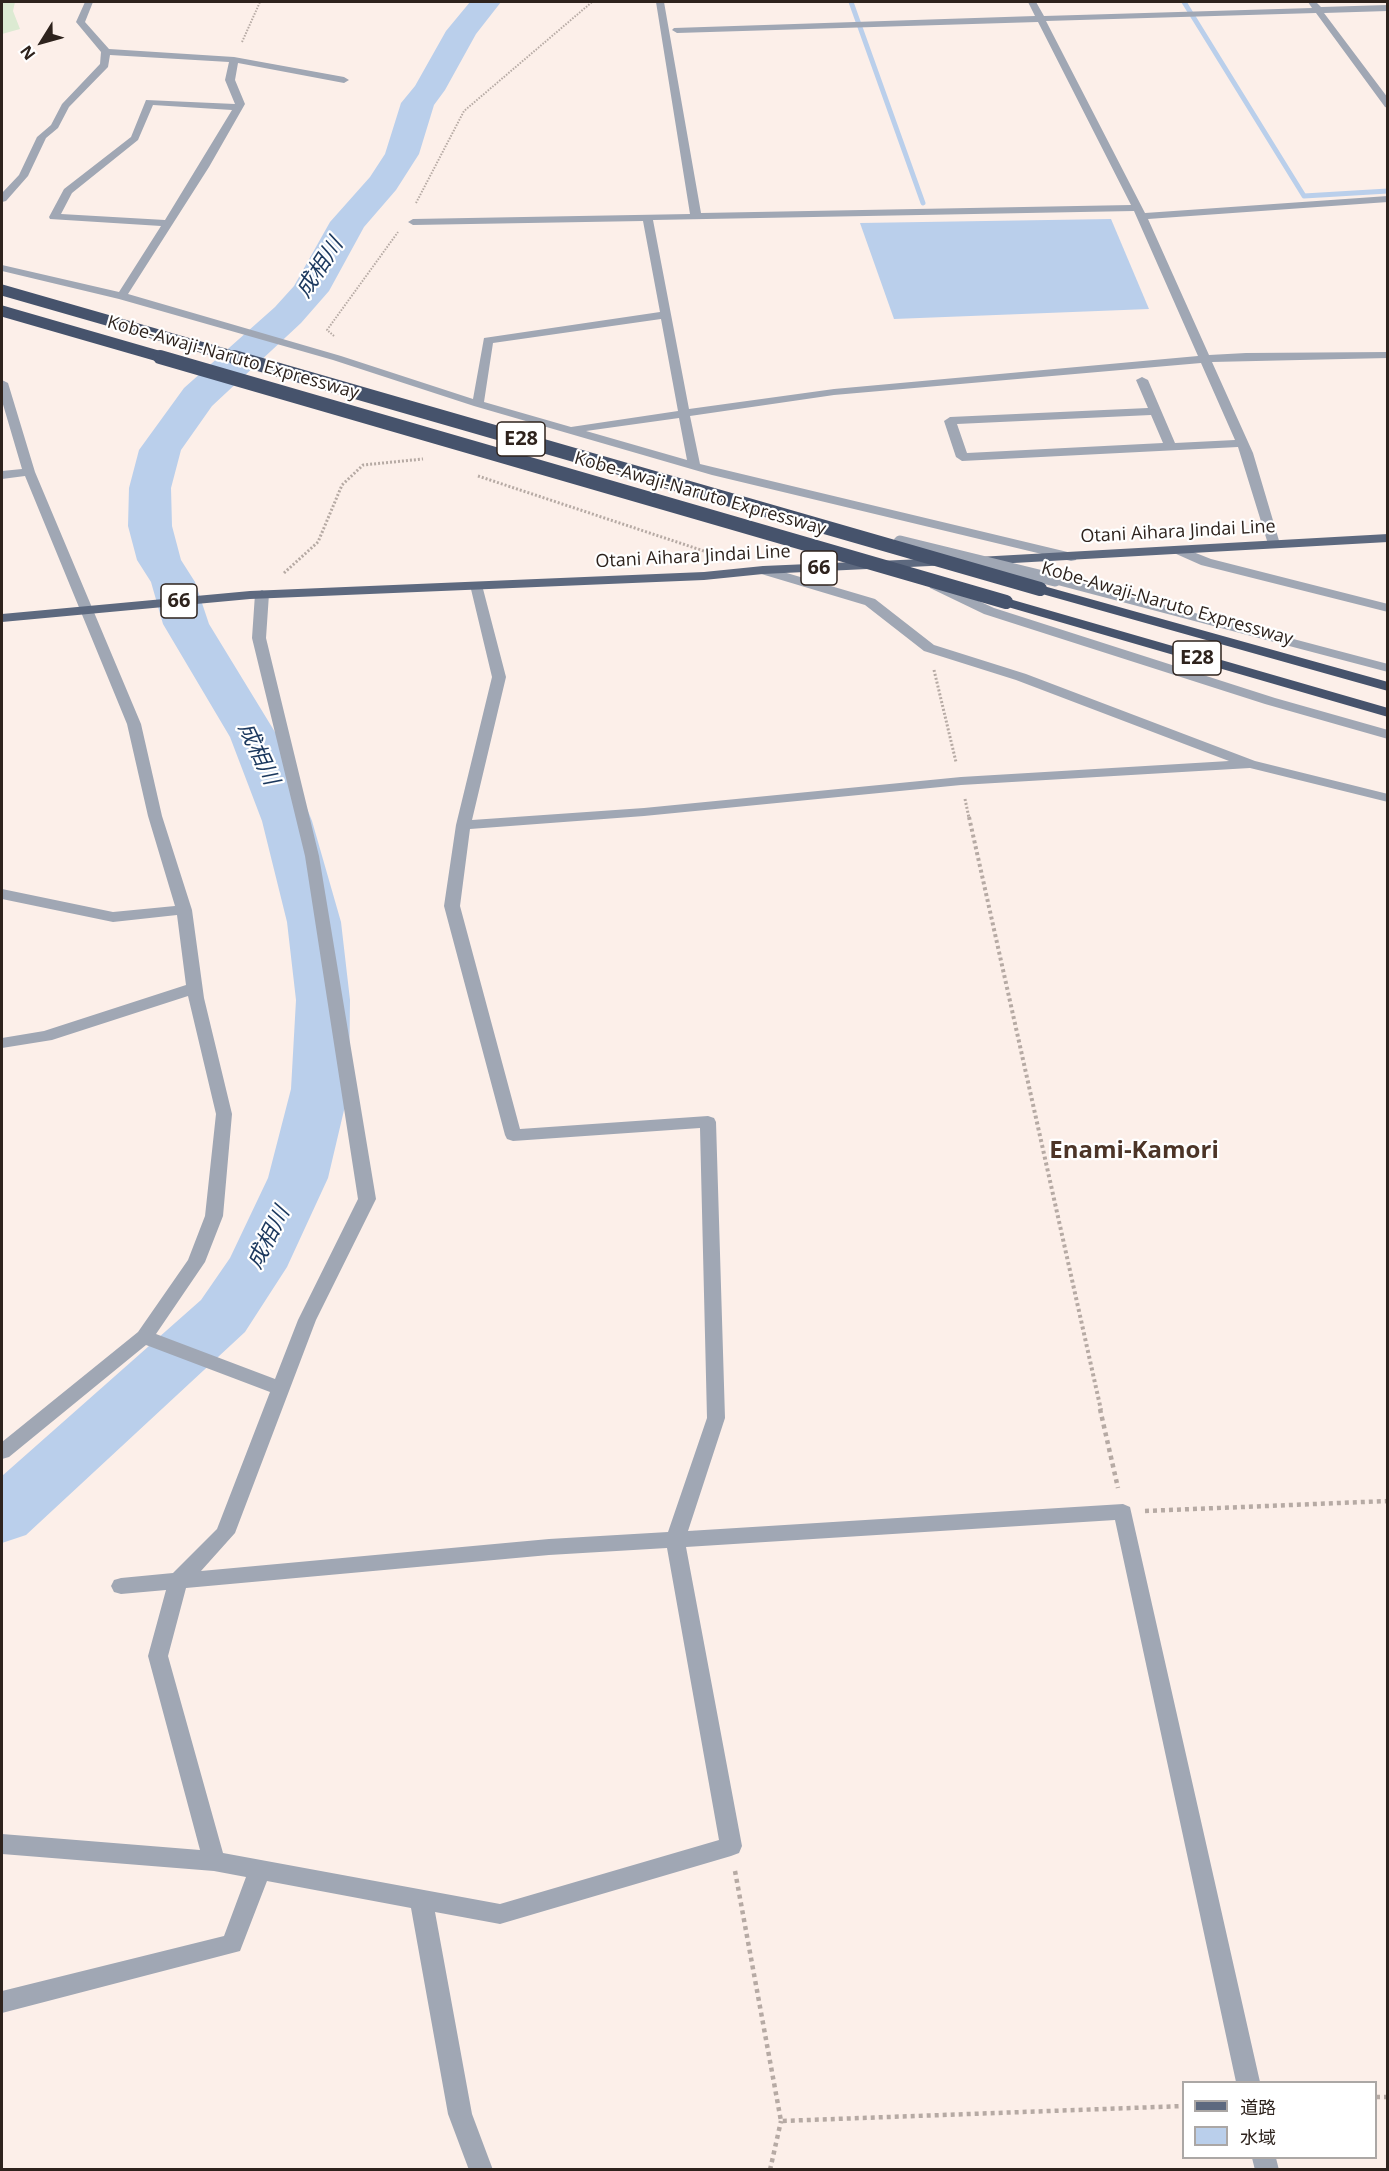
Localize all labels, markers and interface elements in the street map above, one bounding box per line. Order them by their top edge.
north arrow [12,12,72,72]
text: N [15,41,40,65]
water label: 成相川 [291,233,349,303]
street label: Kobe-Awaji-Naruto Expressway [105,312,361,404]
road number: E28 [497,422,545,456]
street label: Kobe-Awaji-Naruto Expressway [572,448,828,540]
street label: Otani Aihara Jindai Line [1080,516,1276,548]
street label: Otani Aihara Jindai Line [595,541,791,573]
road number: 66 [801,551,837,585]
street label: Kobe-Awaji-Naruto Expressway [1039,558,1295,650]
road number: 66 [161,584,197,618]
road number: E28 [1173,641,1221,675]
water label: 成相川 [232,719,284,789]
district label: Enami-Kamori [1049,1137,1219,1165]
water label: 成相川 [242,1203,296,1273]
legend [1182,2081,1377,2159]
text: 道路 [1240,2095,1276,2119]
text: 水域 [1240,2125,1276,2149]

